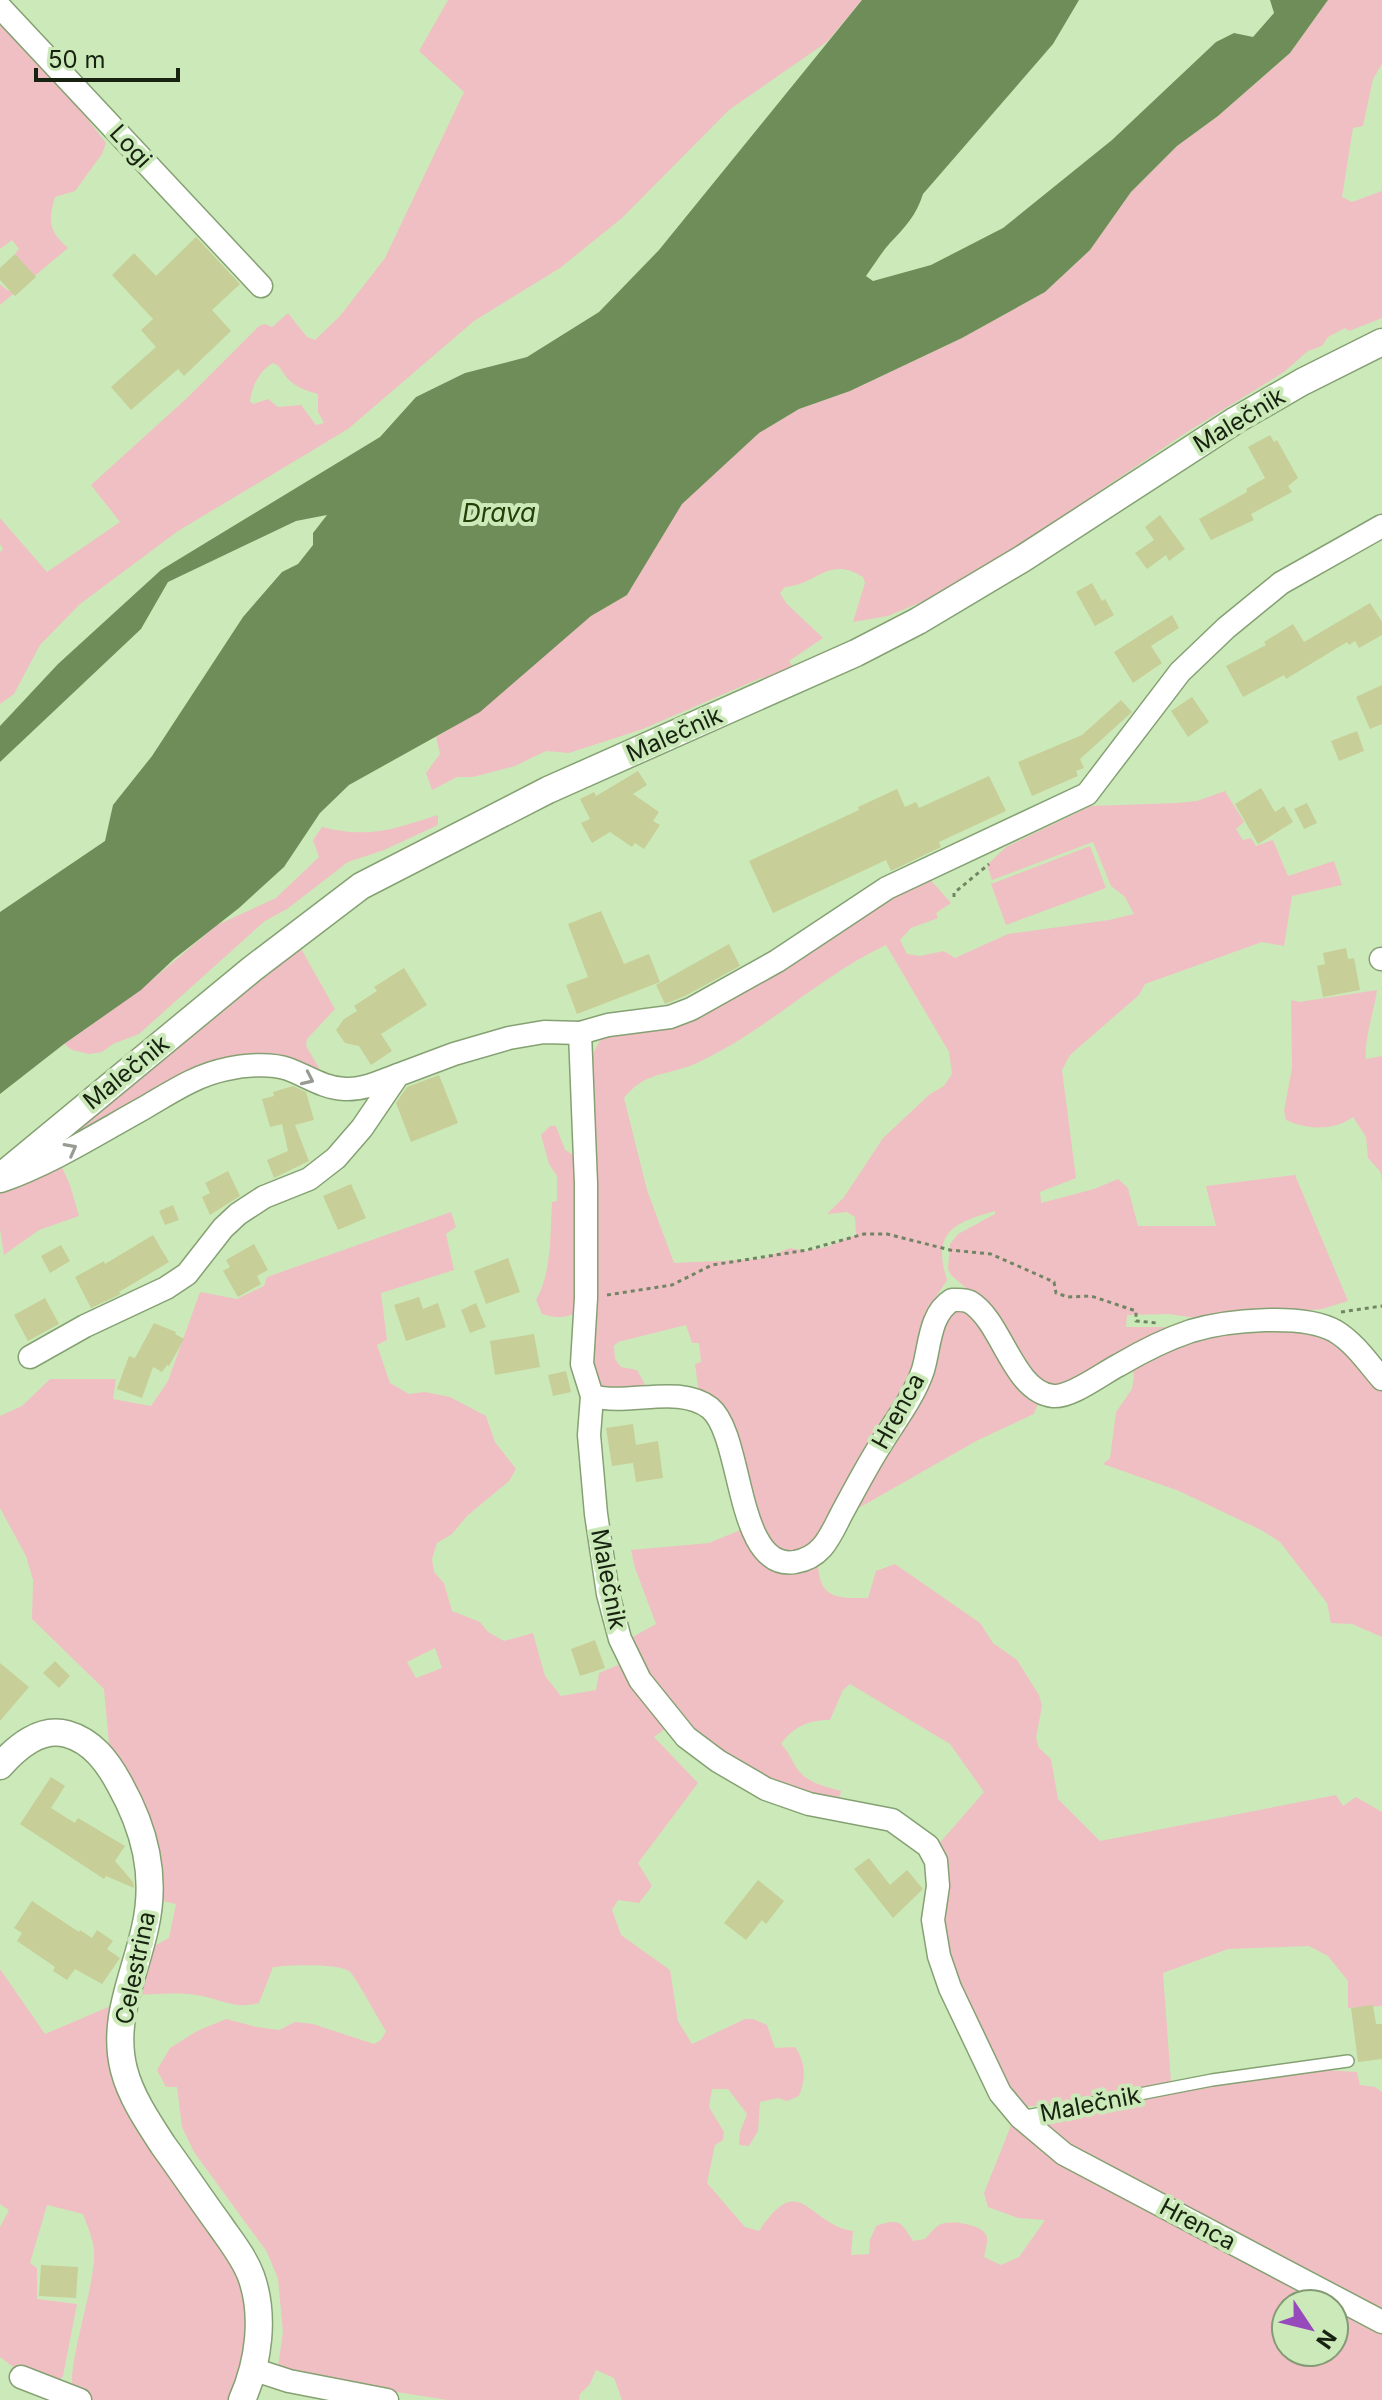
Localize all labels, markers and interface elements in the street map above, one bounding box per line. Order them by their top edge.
scale bar [36,32,178,82]
text: 50 m [48,45,106,74]
street label: Logi [104,118,158,174]
street label: Malečnik [1188,381,1290,459]
water label: Drava [462,497,536,528]
street label: Malečnik [622,700,726,768]
street label: Malečnik [77,1029,175,1115]
one-way arrow [300,1069,315,1085]
one-way arrow [62,1143,77,1159]
street label: Hrenca [865,1368,931,1454]
street label: Malečnik [585,1526,633,1632]
street label: Celestrina [109,1909,161,2027]
street label: Malečnik [1037,2080,1143,2128]
street label: Hrenca [1155,2192,1241,2256]
north arrow [1270,2288,1350,2368]
text: N [1311,2325,1342,2354]

